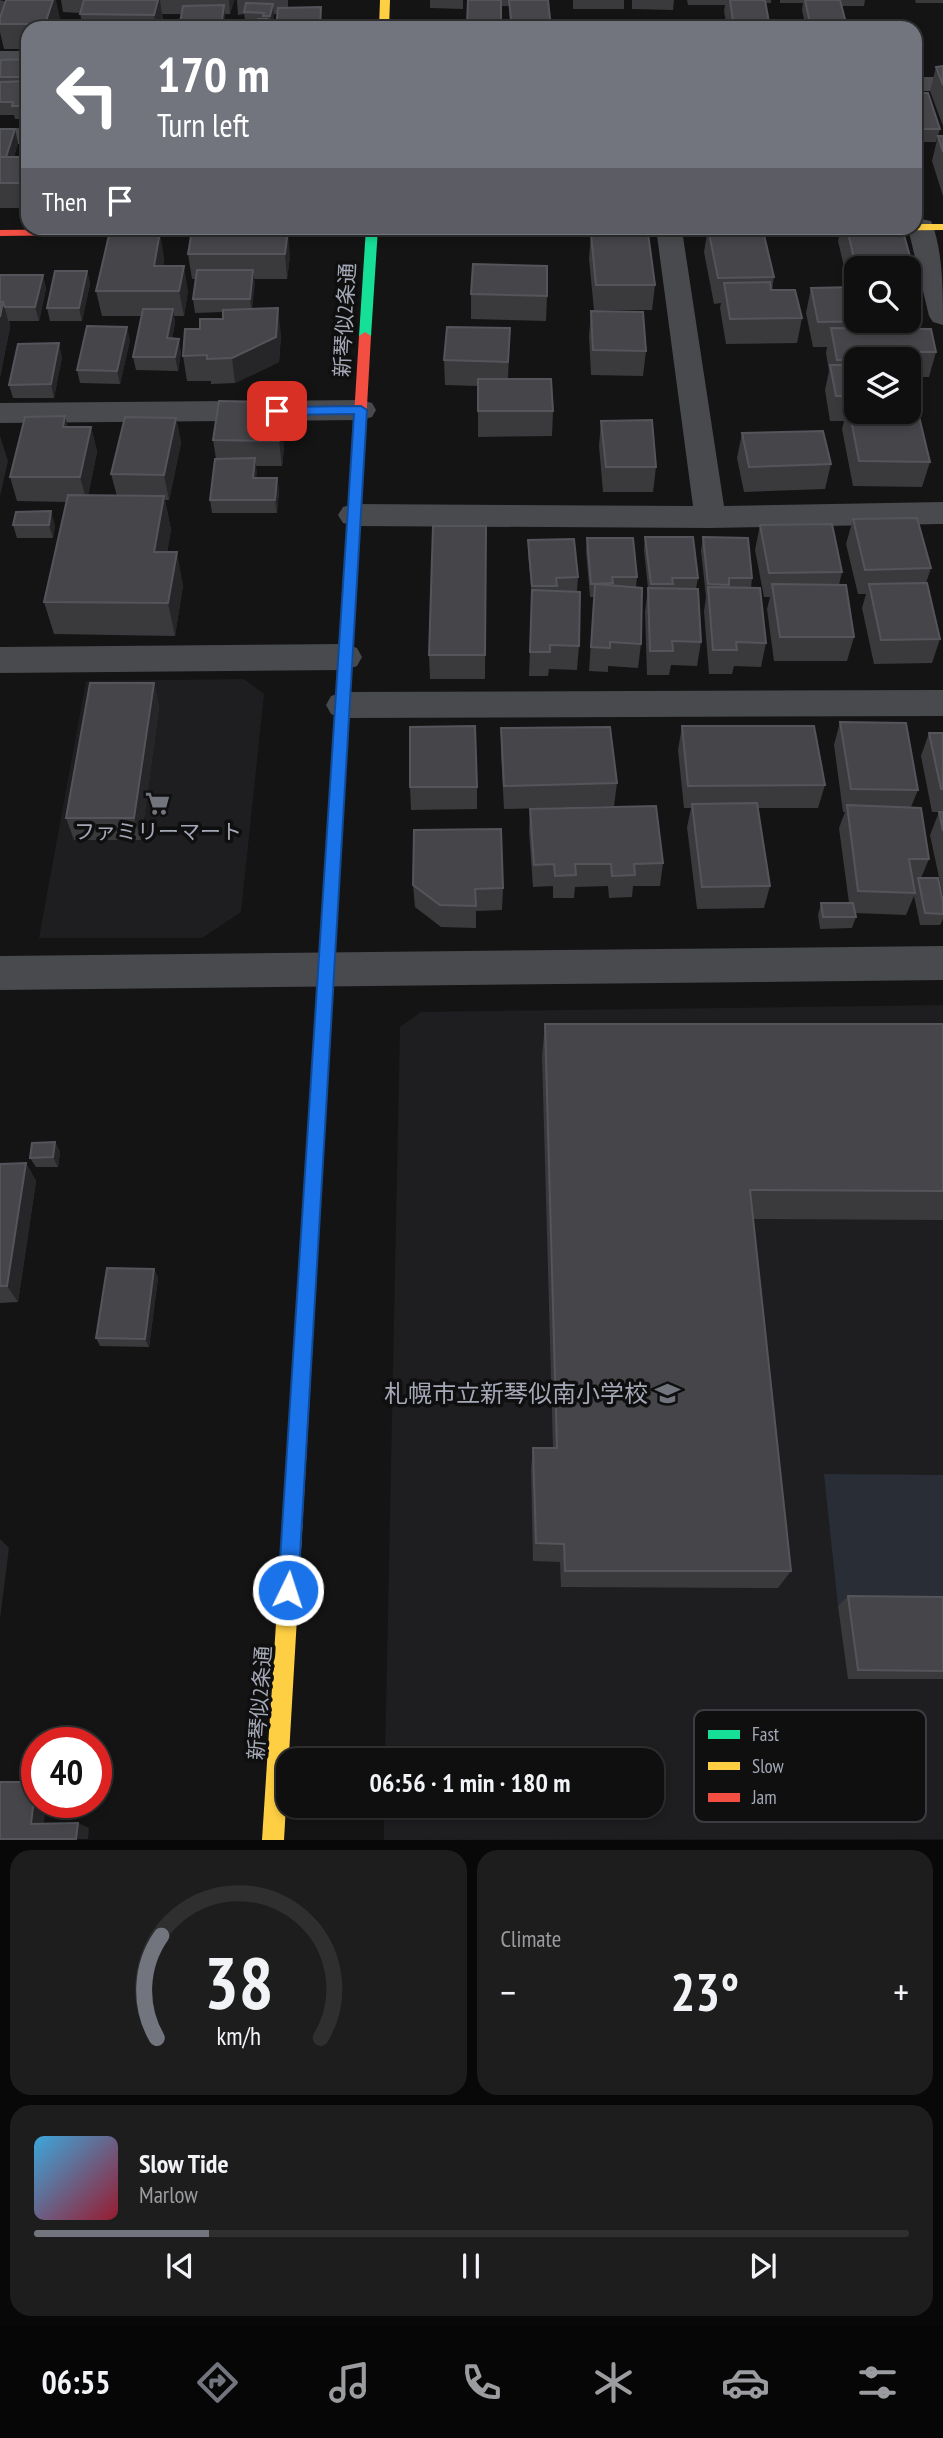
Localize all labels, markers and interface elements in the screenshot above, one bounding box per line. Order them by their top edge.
text: 170 m [157,42,270,106]
icon: left [42,49,133,140]
text: Turn left [157,104,249,146]
icon: arrive [101,182,139,220]
text: Then [42,185,87,218]
map controls [844,256,921,424]
button: search [844,256,921,333]
street label: 新琴似2条通 [328,262,361,378]
button: layers [844,347,921,424]
pin [247,381,307,441]
icon: arrive [258,392,296,430]
supermarket icon: ファミリーマート [144,789,172,817]
place label: ファミリーマート [74,818,242,845]
place label: 札幌市立新琴似南小学校 [384,1378,648,1409]
school or university icon: 札幌市立新琴似南小学校 [654,1380,682,1408]
position arrow [251,1553,325,1627]
street label: 新琴似2条通 [242,1645,277,1761]
legend [694,1710,926,1822]
text: Fast [752,1722,780,1746]
speed limit sign: 40 [21,1727,112,1818]
text: Slow [752,1754,785,1778]
text: 06:56 · 1 min · 180 m [370,1766,570,1799]
text: Jam [751,1785,777,1809]
text: Climate [501,1924,561,1953]
text: 38 [203,1935,273,2029]
text: 23° [670,1958,739,2025]
text: − [501,1967,516,2016]
text: + [893,1967,909,2016]
text: km/h [216,2020,260,2052]
text: Slow Tide [139,2147,229,2180]
text: Marlow [139,2180,198,2209]
icon: previous [161,2247,199,2285]
icon: pause [452,2247,490,2285]
icon: next [744,2247,782,2285]
icon: directions [193,2358,242,2407]
icon: music [325,2358,374,2407]
icon: phone [457,2358,506,2407]
icon: climate [589,2358,638,2407]
icon: car [721,2358,770,2407]
icon: filters [853,2358,902,2407]
text: 06:55 [41,2361,111,2403]

